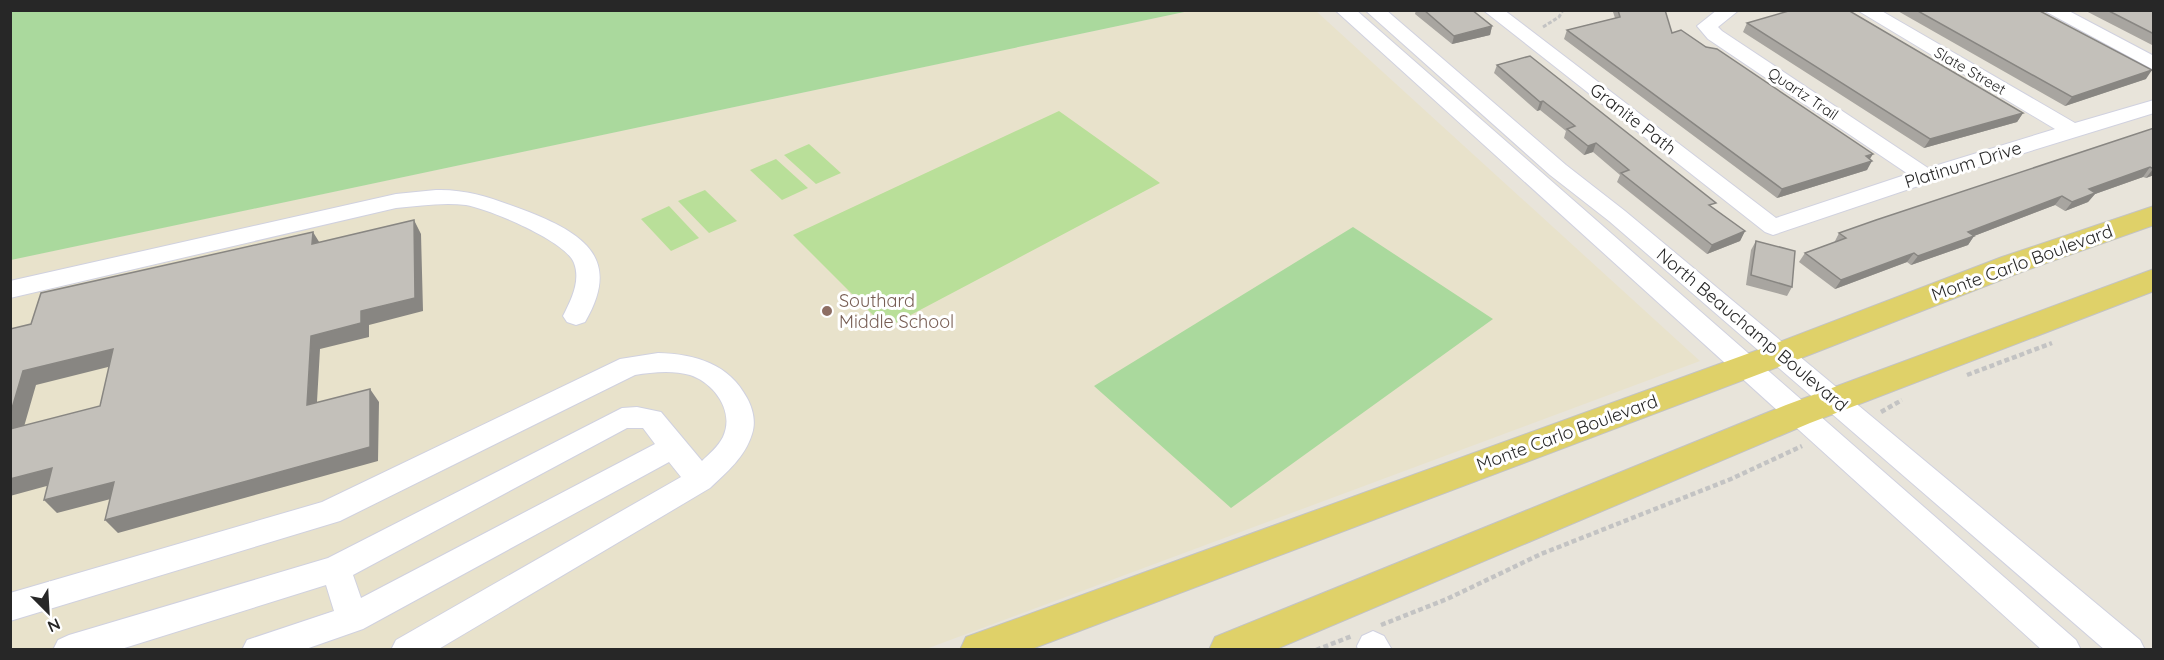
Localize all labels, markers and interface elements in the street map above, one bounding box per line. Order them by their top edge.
street label: Slate Street [1931,42,2009,99]
street label: Quartz Trail [1764,63,1842,124]
street label: Granite Path [1586,78,1681,159]
street label: Platinum Drive [1902,136,2024,193]
street label: Monte Carlo Boulevard [1928,219,2116,306]
street label: North Beauchamp Boulevard [1652,243,1853,416]
place label: Southard Middle School [839,289,954,333]
marker: Southard Middle School [820,304,834,318]
street label: Monte Carlo Boulevard [1473,389,1661,476]
north arrow [18,582,78,642]
text: N [45,614,64,637]

